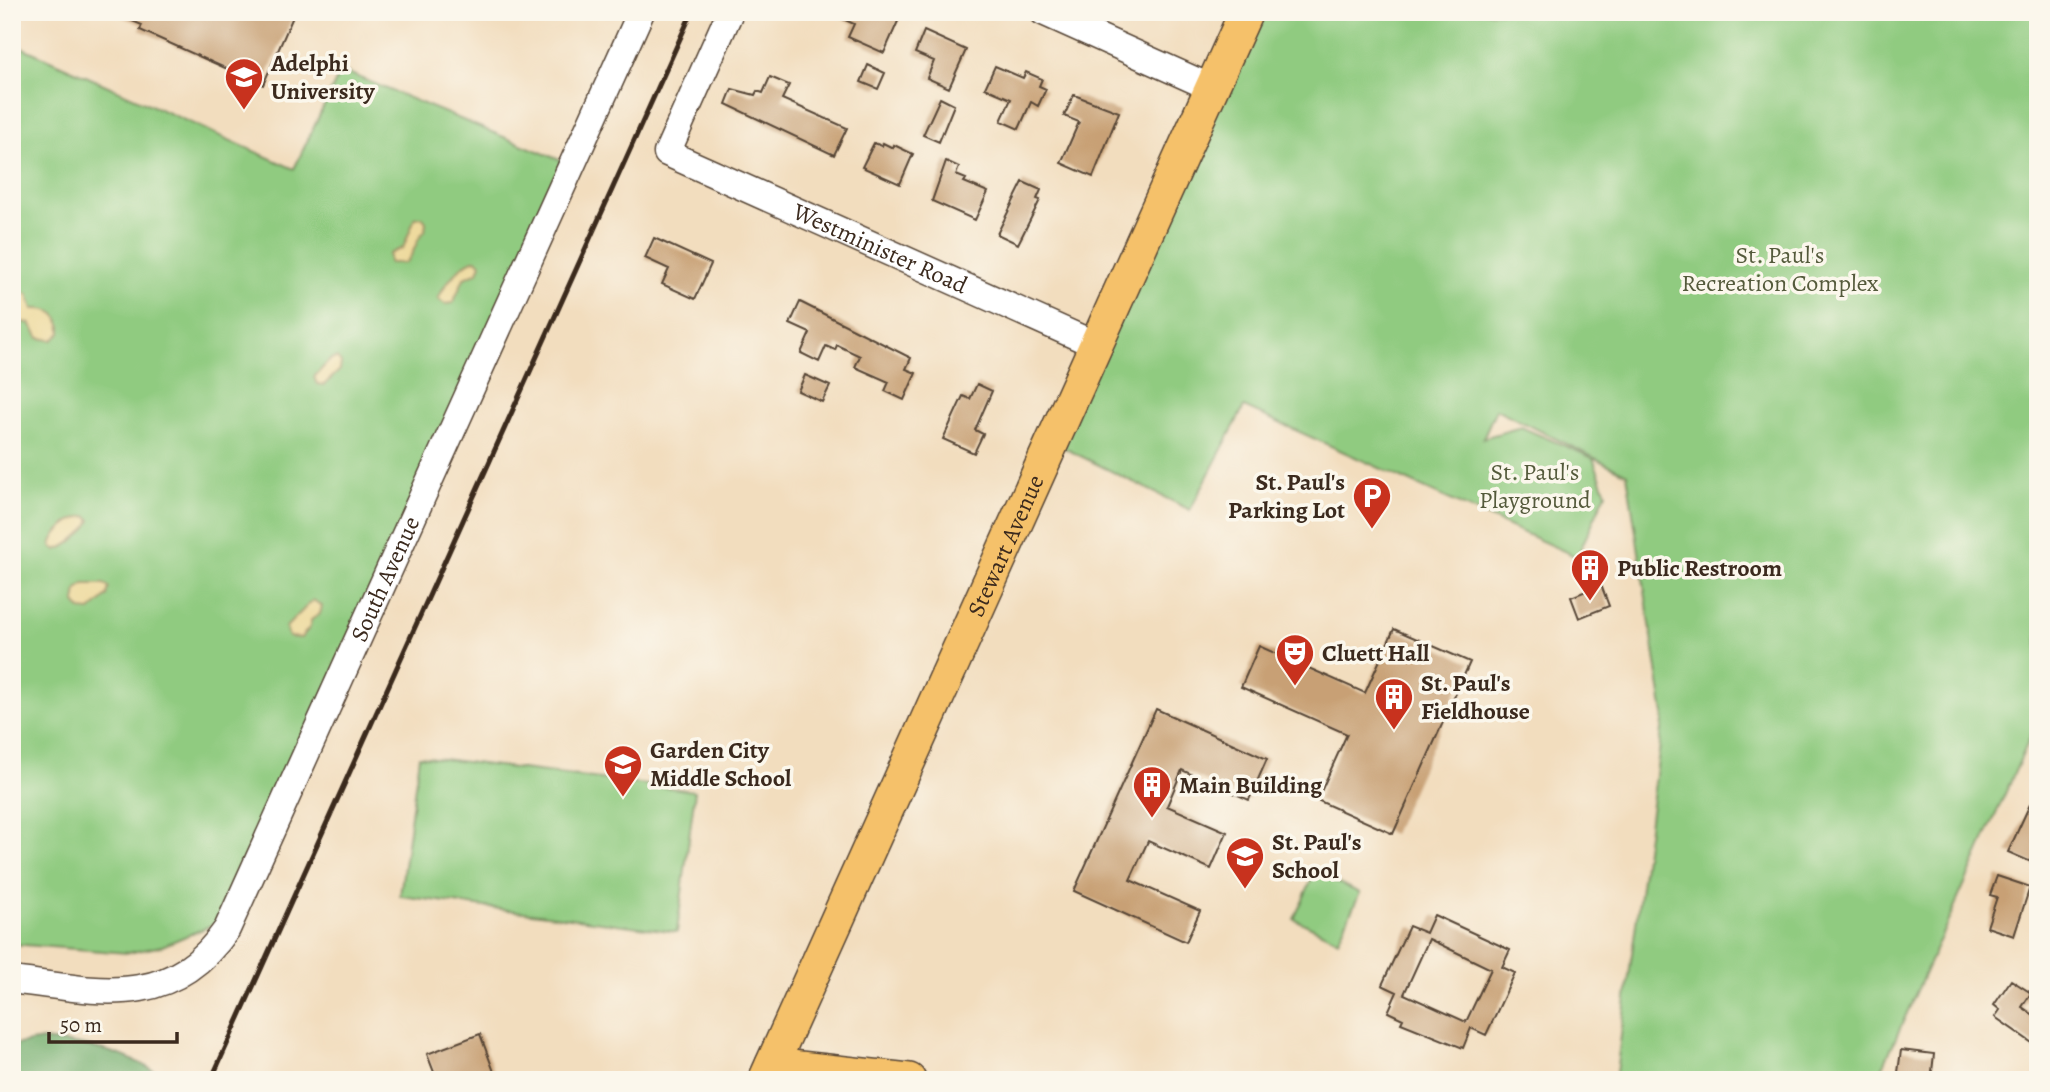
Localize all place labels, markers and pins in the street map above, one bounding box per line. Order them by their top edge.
place label: Adelphi University [270,47,375,107]
school or university icon: Adelphi University [223,56,265,111]
place label: St. Paul's Parking Lot [1228,466,1345,526]
parking icon: St. Paul's Parking Lot [1351,475,1393,530]
building icon: Public Restroom [1569,547,1611,602]
place label: Public Restroom [1617,552,1782,584]
theatre icon: Cluett Hall [1274,632,1316,687]
place label: Cluett Hall [1322,637,1430,669]
place label: St. Paul's Fieldhouse [1421,667,1530,727]
building icon: St. Paul's Fieldhouse [1373,676,1415,731]
place label: Garden City Middle School [650,734,792,794]
school or university icon: Garden City Middle School [602,743,644,798]
building icon: Main Building [1131,764,1173,819]
place label: Main Building [1179,769,1323,801]
place label: St. Paul's School [1272,826,1362,886]
school or university icon: St. Paul's School [1224,835,1266,890]

